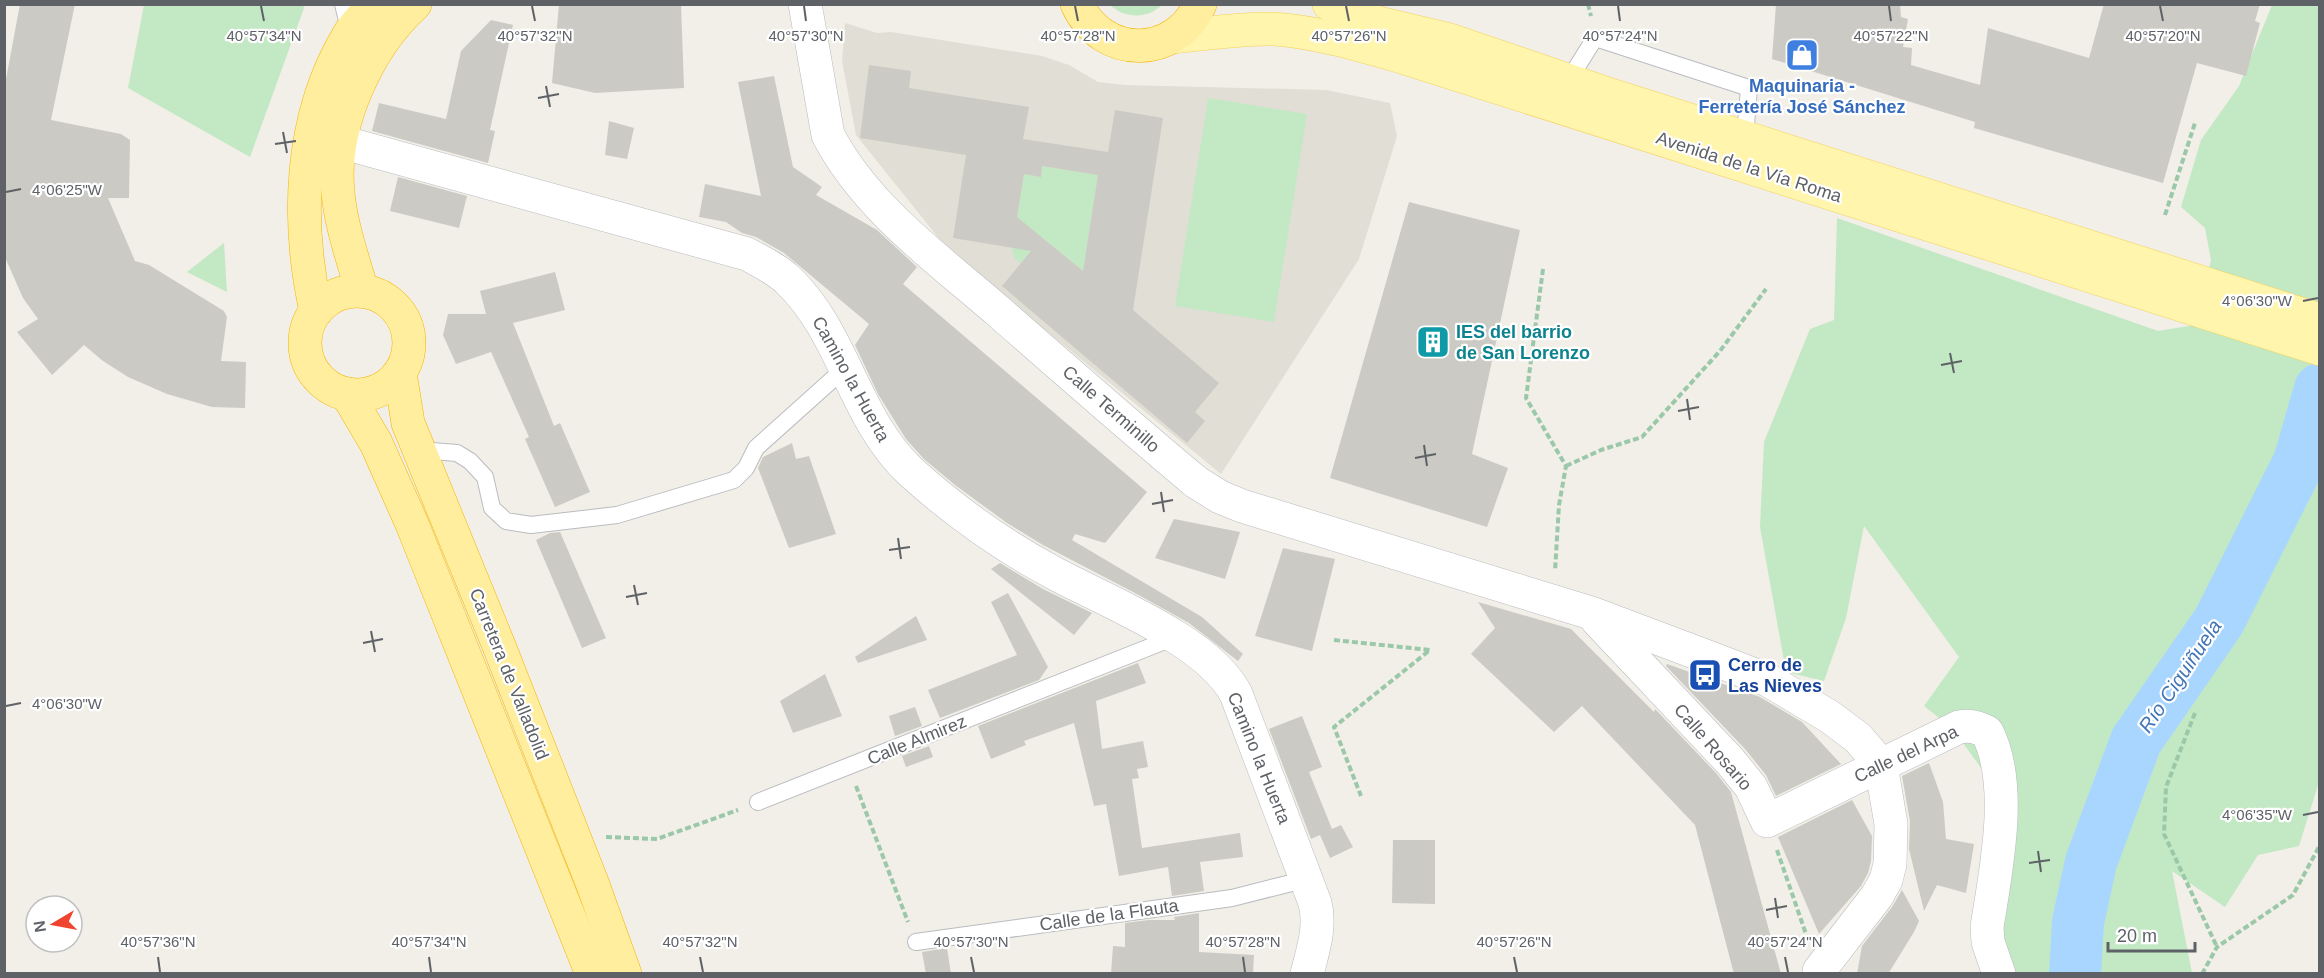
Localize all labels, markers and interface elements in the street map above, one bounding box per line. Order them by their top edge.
text: 40°57'34"N [226,27,302,44]
text: 40°57'32"N [497,27,573,44]
text: 40°57'30"N [768,27,844,44]
text: 40°57'28"N [1040,27,1116,44]
text: 40°57'26"N [1311,27,1387,44]
text: 40°57'24"N [1582,27,1658,44]
text: 40°57'22"N [1853,27,1929,44]
text: 40°57'20"N [2125,27,2201,44]
shop icon: Maquinaria - Ferretería José Sánchez [1784,37,1820,73]
place label: Maquinaria - Ferretería José Sánchez [1698,76,1906,117]
street label: Avenida de la Vía Roma [1654,128,1845,207]
text: 4°06'25"W [32,181,103,198]
text: 4°06'30"W [2222,292,2293,309]
street label: Camino la Huerta [808,313,894,446]
place label: IES del barrio de San Lorenzo [1456,322,1590,363]
building icon: IES del barrio de San Lorenzo [1415,324,1451,360]
street label: Calle Terminillo [1059,362,1163,456]
street label: Carretera de Valladolid [465,586,553,762]
water label: Río Ciguiñuela [2134,615,2226,737]
place label: Cerro de Las Nieves [1728,655,1822,696]
bus stop icon: Cerro de Las Nieves [1687,657,1723,693]
street label: Camino la Huerta [1223,689,1295,828]
text: 4°06'30"W [32,695,103,712]
street label: Calle Rosario [1670,700,1756,794]
street label: Calle Almirez [865,711,969,769]
street label: Calle del Arpa [1851,721,1962,787]
text: 4°06'35"W [2222,806,2293,823]
north arrow [24,894,84,954]
street label: Calle de la Flauta [1038,895,1181,935]
scale bar [2108,915,2195,953]
text: N [30,919,49,934]
text: 20 m [2117,926,2157,946]
text: 40°57'36"N [120,933,196,950]
text: 40°57'34"N [391,933,467,950]
text: 40°57'32"N [662,933,738,950]
text: 40°57'30"N [933,933,1009,950]
text: 40°57'28"N [1205,933,1281,950]
text: 40°57'26"N [1476,933,1552,950]
text: 40°57'24"N [1747,933,1823,950]

